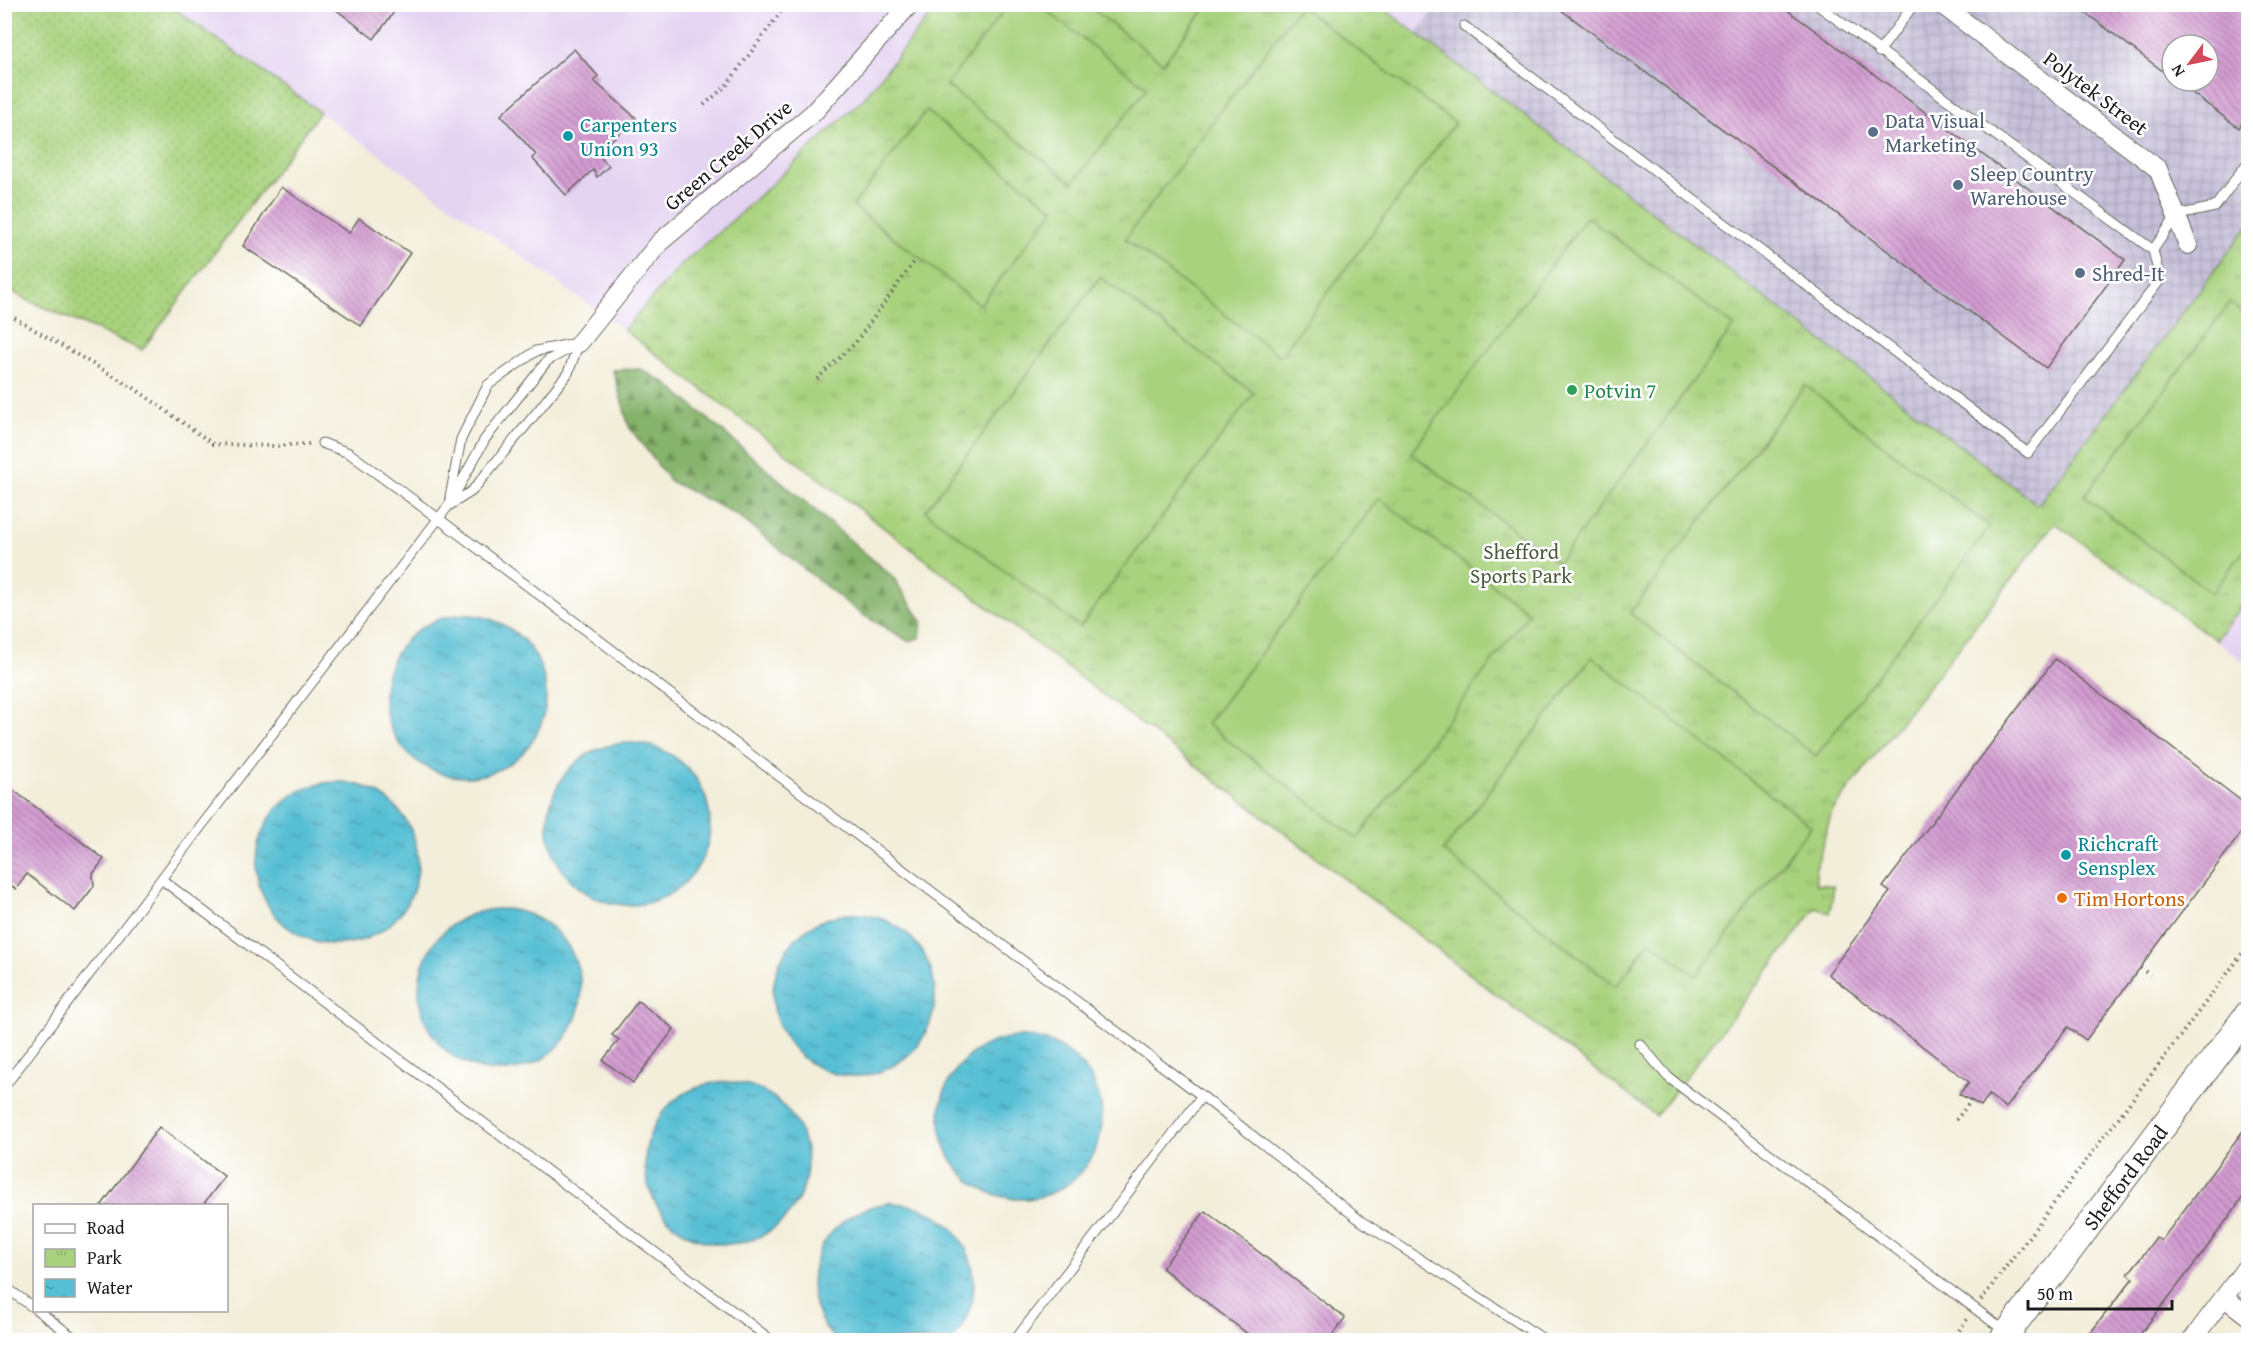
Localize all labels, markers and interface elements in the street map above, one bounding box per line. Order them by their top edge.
north arrow [2160,33,2220,93]
street label: Polytek Street [2037,43,2155,143]
text: N [2164,60,2190,82]
street label: Green Creek Drive [657,92,799,218]
place label: Data Visual Marketing [1885,105,1985,160]
place label: Carpenters Union 93 [580,109,677,164]
marker: Data Visual Marketing [1866,125,1880,139]
marker: Carpenters Union 93 [561,129,575,143]
place label: Sleep Country Warehouse [1970,158,2094,213]
marker: Sleep Country Warehouse [1951,178,1965,192]
place label: Shred-It [2092,258,2165,289]
marker: Shred-It [2073,266,2087,280]
place label: Potvin 7 [1584,375,1656,406]
marker: Potvin 7 [1565,383,1579,397]
park label: Shefford Sports Park [1470,536,1572,591]
place label: Richcraft Sensplex [2078,828,2159,883]
marker: Richcraft Sensplex [2059,848,2073,862]
place label: Tim Hortons [2074,883,2185,914]
marker: Tim Hortons [2055,891,2069,905]
street label: Shefford Road [2075,1118,2175,1236]
legend [33,1204,228,1312]
text: Road [87,1214,125,1241]
text: Park [87,1244,123,1271]
scale bar [2028,1273,2172,1311]
text: Water [87,1274,133,1301]
text: 50 m [2037,1280,2073,1307]

